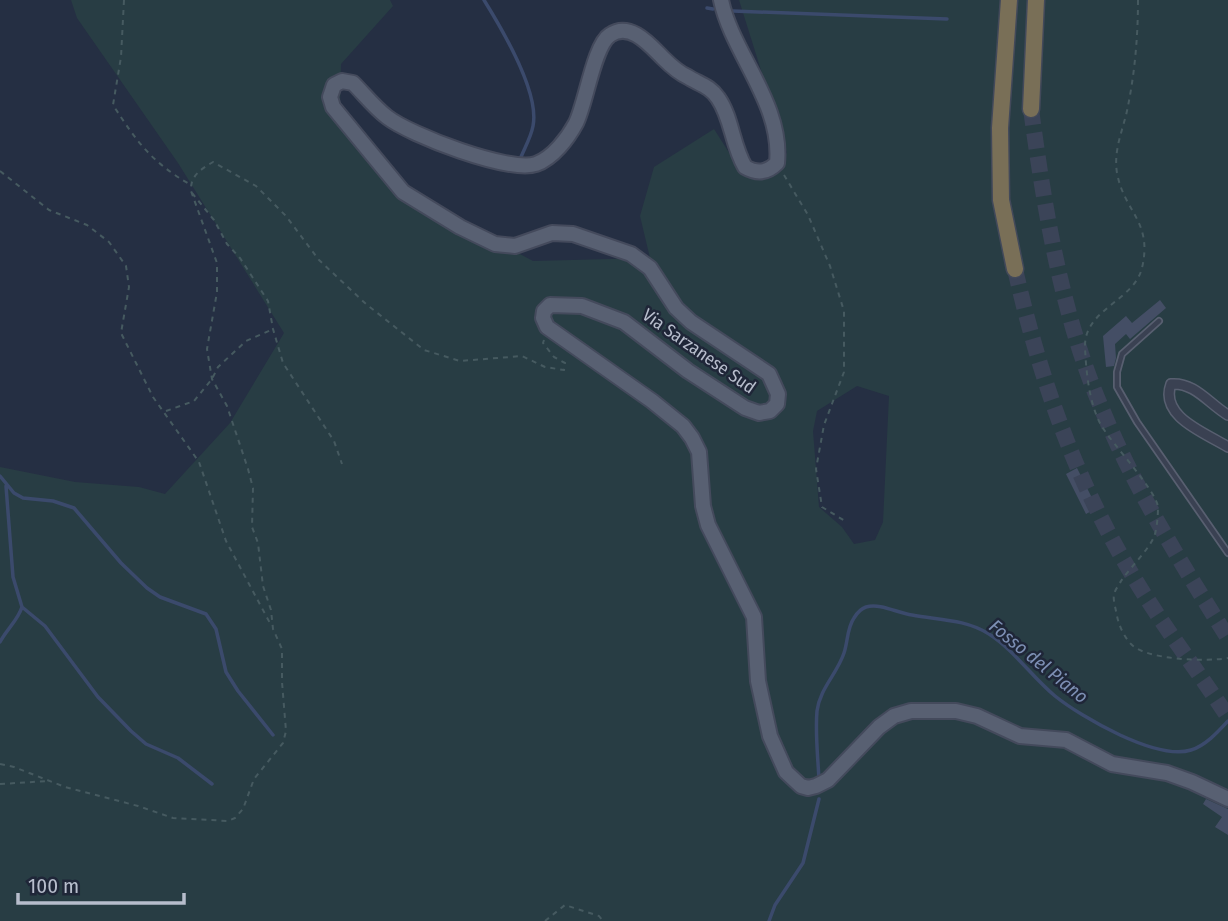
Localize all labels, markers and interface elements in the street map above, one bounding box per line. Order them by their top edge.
street label: Via Sarzanese Sud [638,304,760,398]
water label: Fosso del Piano [985,615,1093,708]
scale bar [18,862,184,906]
text: 100 m [28,873,79,899]

